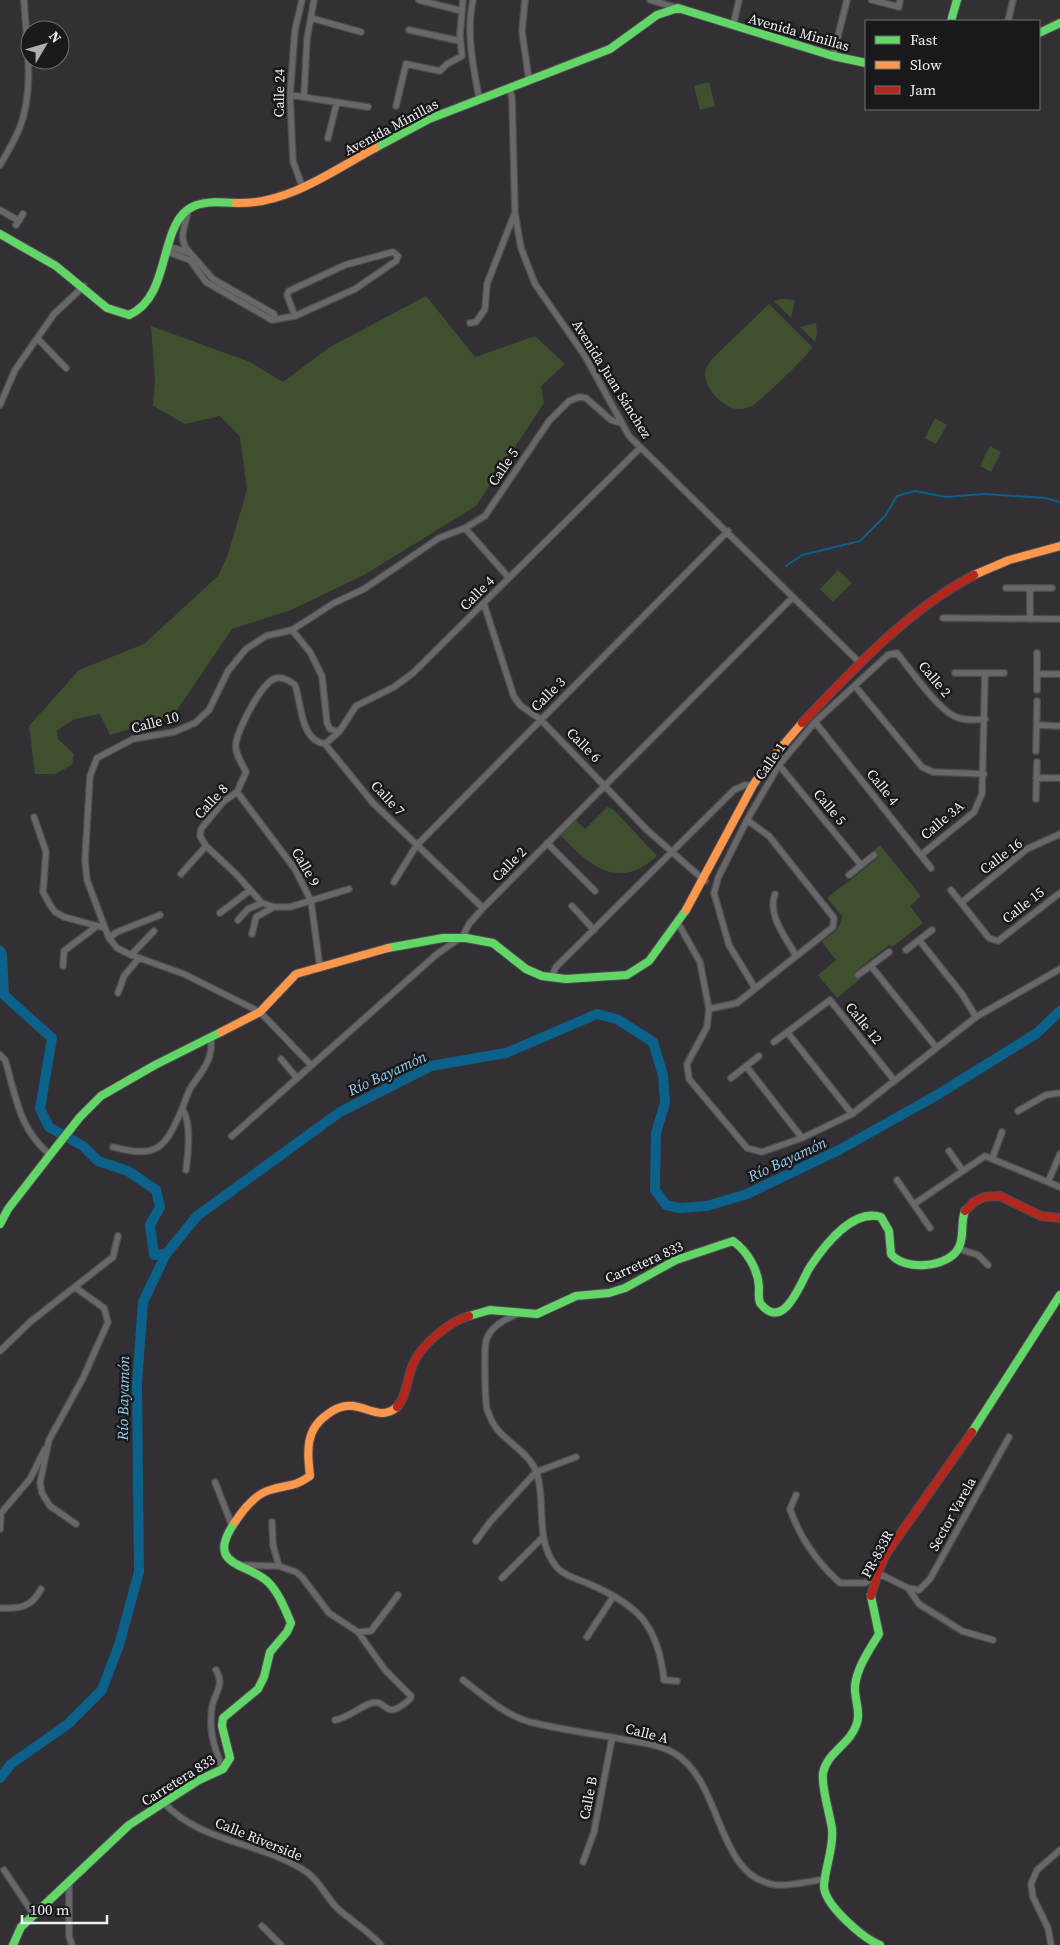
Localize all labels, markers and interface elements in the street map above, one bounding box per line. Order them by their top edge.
street label: Avenida Minillas [746,8,852,56]
north arrow [20,20,70,70]
legend [865,20,1040,110]
text: N [44,27,66,47]
text: Fast [910,29,937,50]
text: Slow [910,54,942,75]
street label: Calle 24 [269,68,289,118]
text: Jam [909,79,937,100]
street label: Avenida Minillas [340,94,442,160]
street label: Avenida Juan Sánchez [567,316,657,443]
street label: Calle 5 [483,444,523,490]
street label: Calle 4 [455,571,499,615]
street label: Calle 2 [914,657,956,701]
street label: Calle 3 [526,672,570,716]
street label: Calle 10 [129,706,181,738]
street label: Calle 6 [562,723,606,767]
street label: Calle 1 [750,738,790,784]
street label: Calle 4 [862,764,904,810]
street label: Calle 7 [366,776,410,820]
street label: Calle 8 [189,779,233,823]
street label: Calle 5 [809,785,851,829]
street label: Calle 3A [916,795,968,844]
street label: Calle 16 [976,833,1026,879]
street label: Calle 2 [487,842,531,886]
street label: Calle 9 [287,844,325,890]
street label: Calle 15 [998,882,1048,928]
street label: Calle 12 [841,998,887,1048]
water label: Río Bayamón [343,1045,430,1101]
water label: Río Bayamón [743,1131,830,1187]
street label: Carretera 833 [602,1236,686,1288]
water label: Río Bayamón [112,1355,134,1442]
street label: Sector Varela [924,1473,981,1554]
street label: PR-833R [856,1527,898,1581]
street label: Calle A [623,1718,671,1748]
street label: Carretera 833 [137,1749,219,1811]
street label: Calle B [574,1775,602,1821]
street label: Calle Riverside [212,1812,306,1866]
scale bar [22,1892,108,1924]
text: 100 m [30,1899,70,1920]

